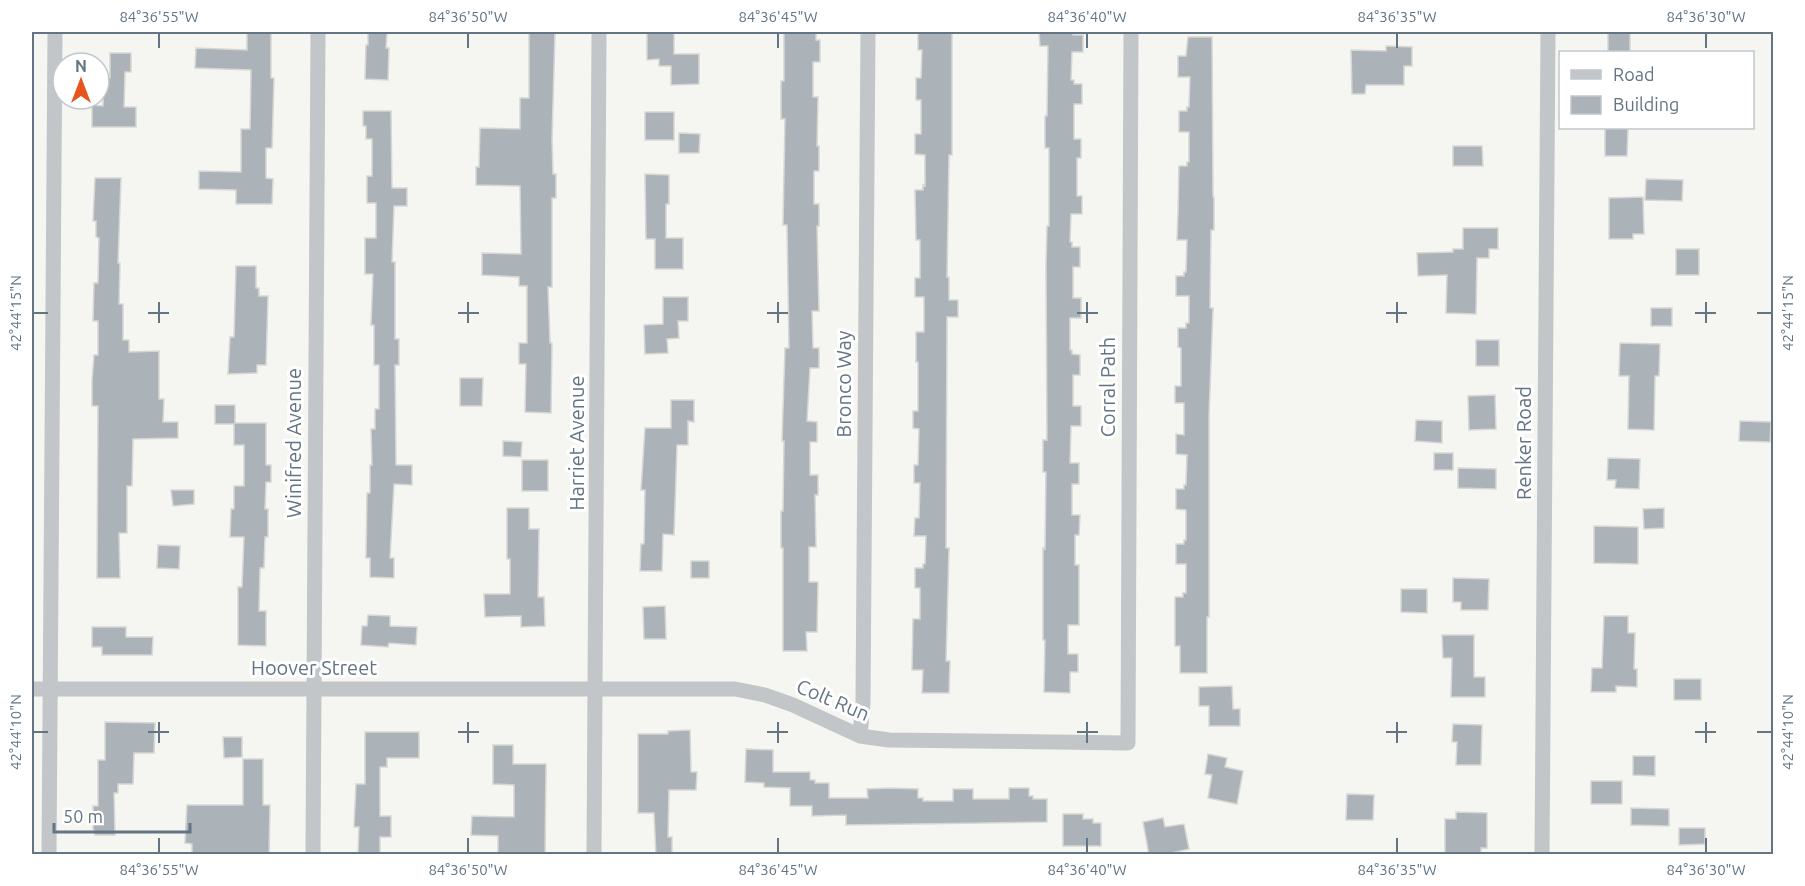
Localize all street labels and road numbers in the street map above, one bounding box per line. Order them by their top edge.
street label: Bronco Way [832,330,855,437]
street label: Corral Path [1096,337,1119,437]
street label: Winifred Avenue [282,368,305,518]
street label: Harriet Avenue [565,375,588,511]
street label: Renker Road [1512,386,1535,500]
street label: Hoover Street [251,656,377,679]
street label: Colt Run [793,674,873,725]

